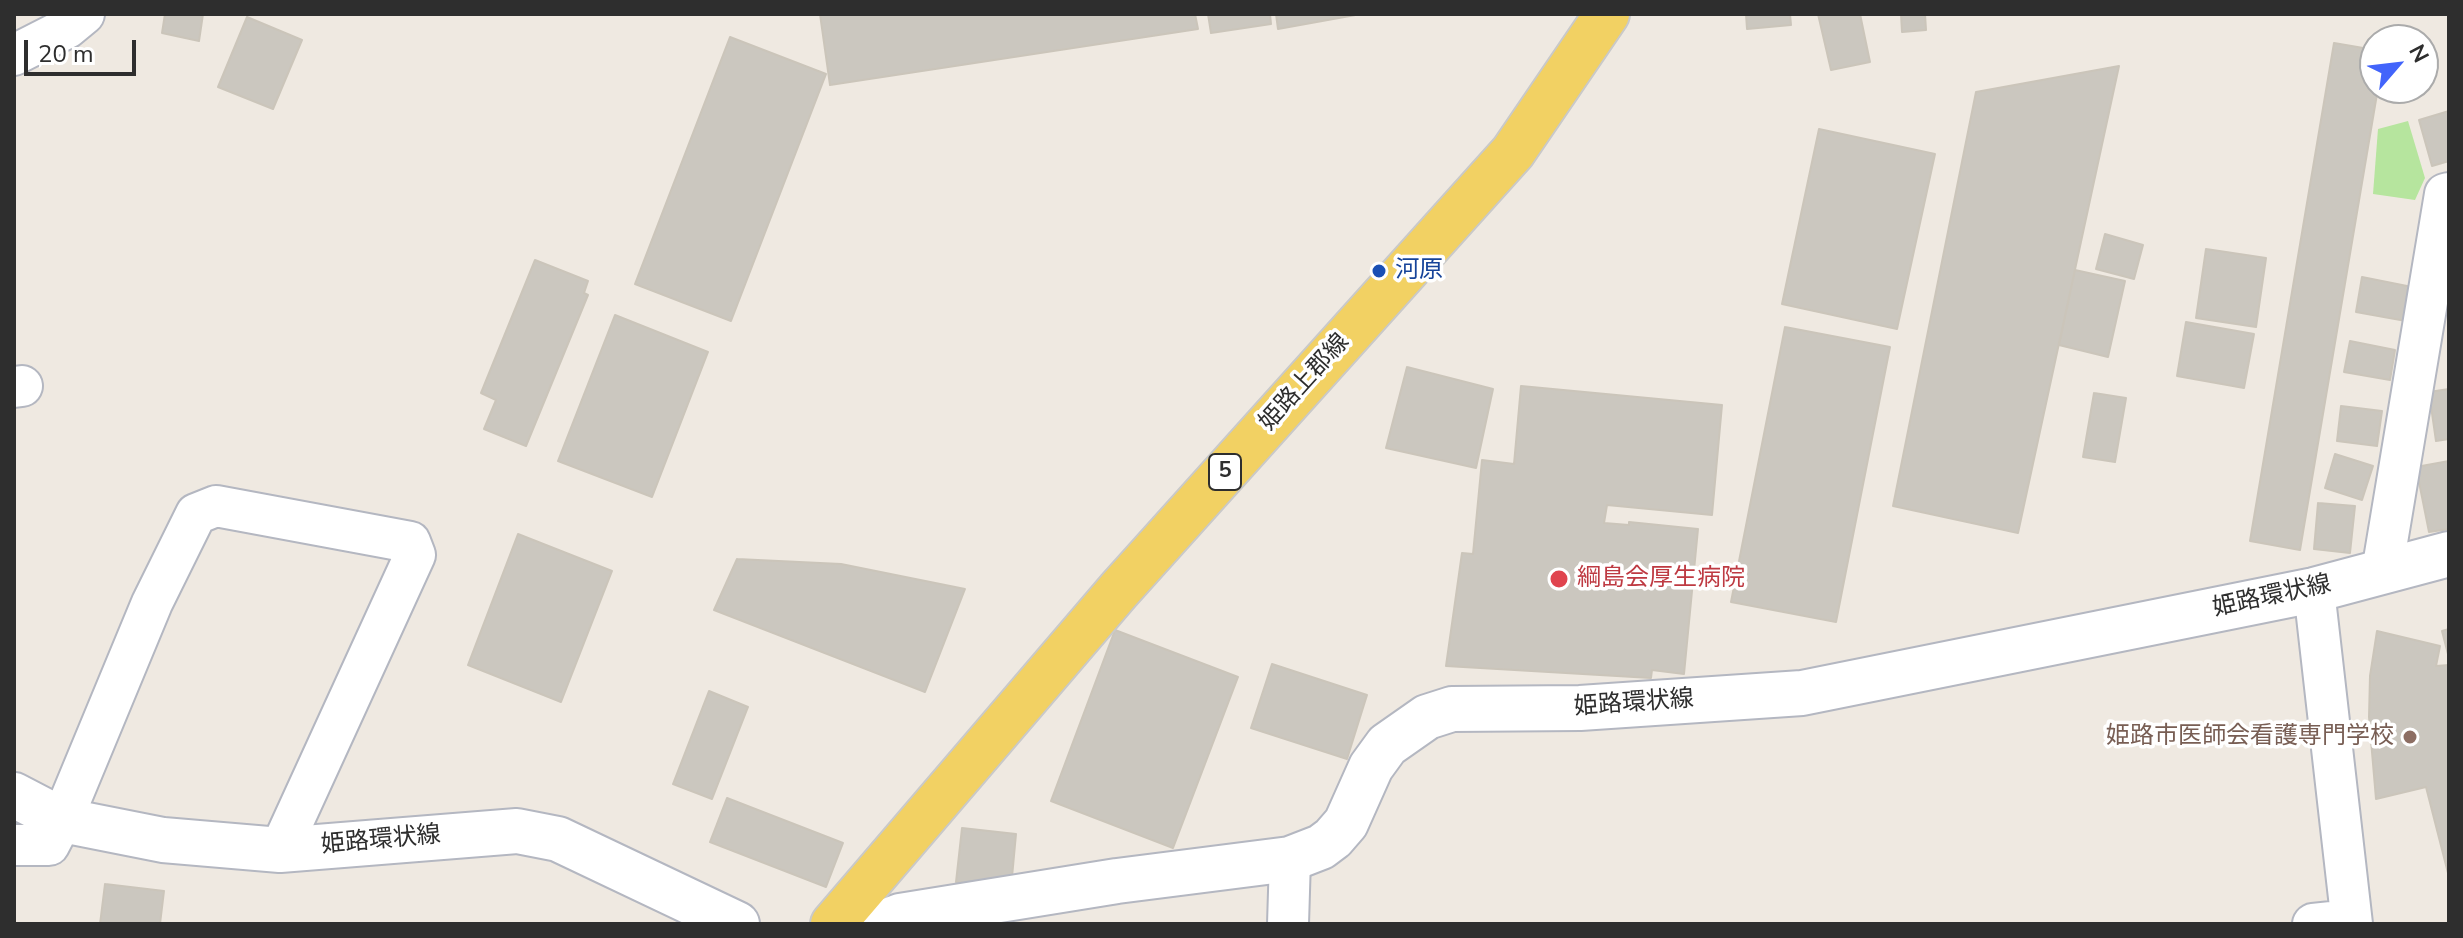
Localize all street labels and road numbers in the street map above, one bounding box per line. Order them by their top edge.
street label: 姫路上郡線 [1254,329,1356,437]
road number: 5 [1209,454,1241,490]
street label: 姫路環状線 [2210,570,2334,624]
street label: 姫路環状線 [1573,685,1695,723]
street label: 姫路環状線 [320,821,442,861]

